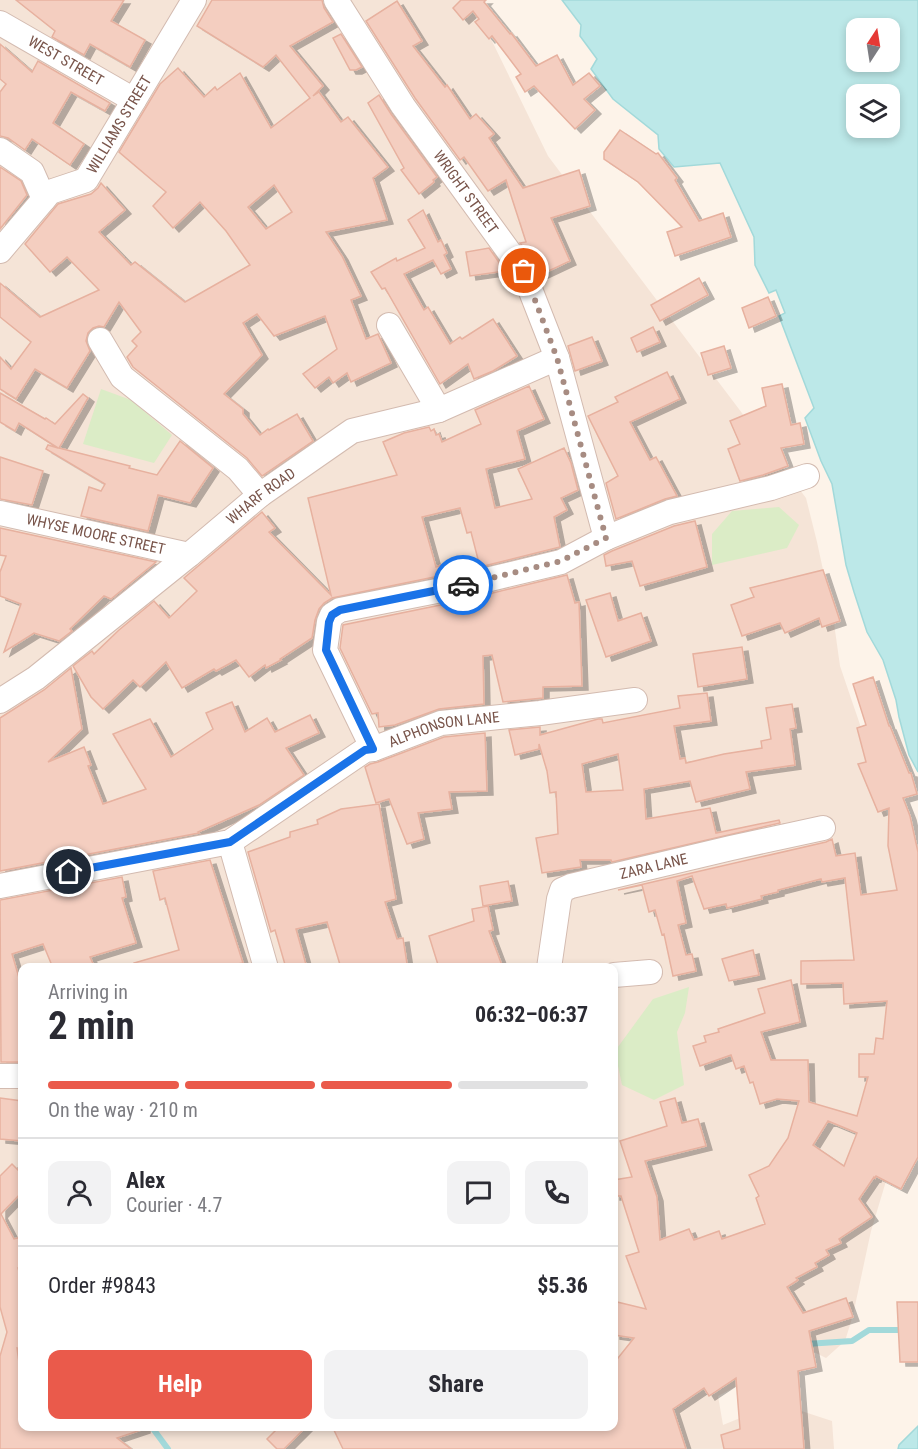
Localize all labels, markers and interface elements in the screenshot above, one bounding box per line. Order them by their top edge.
north arrow [846,18,900,72]
map controls [846,18,900,138]
street label: WEST STREET [25,32,107,90]
street label: WILLIAMS STREET [83,72,156,177]
button: layers [846,84,900,138]
street label: WRIGHT STREET [429,147,502,238]
pin [498,245,549,296]
icon: bag [507,254,540,287]
street label: WHARF ROAD [223,464,299,528]
street label: WHYSE MOORE STREET [25,510,167,558]
courier [433,555,493,615]
icon: car [447,569,480,602]
street label: ALPHONSON LANE [386,708,500,751]
pin [43,846,94,897]
street label: ZARA LANE [618,850,689,883]
icon: home [52,855,85,888]
text: Arriving in [48,980,128,1004]
text: 06:32–06:37 [475,1002,588,1027]
text: 2 min [48,1003,135,1049]
text: On the way · 210 m [48,1098,198,1122]
button: person [48,1161,111,1224]
button: chat [447,1161,510,1224]
button: phone [525,1161,588,1224]
text: Alex [126,1168,165,1193]
text: Courier · 4.7 [126,1193,222,1217]
text: Order #9843 [48,1273,156,1298]
text: $5.36 [537,1273,588,1298]
button: Help [48,1350,312,1419]
button: Share [324,1350,588,1419]

